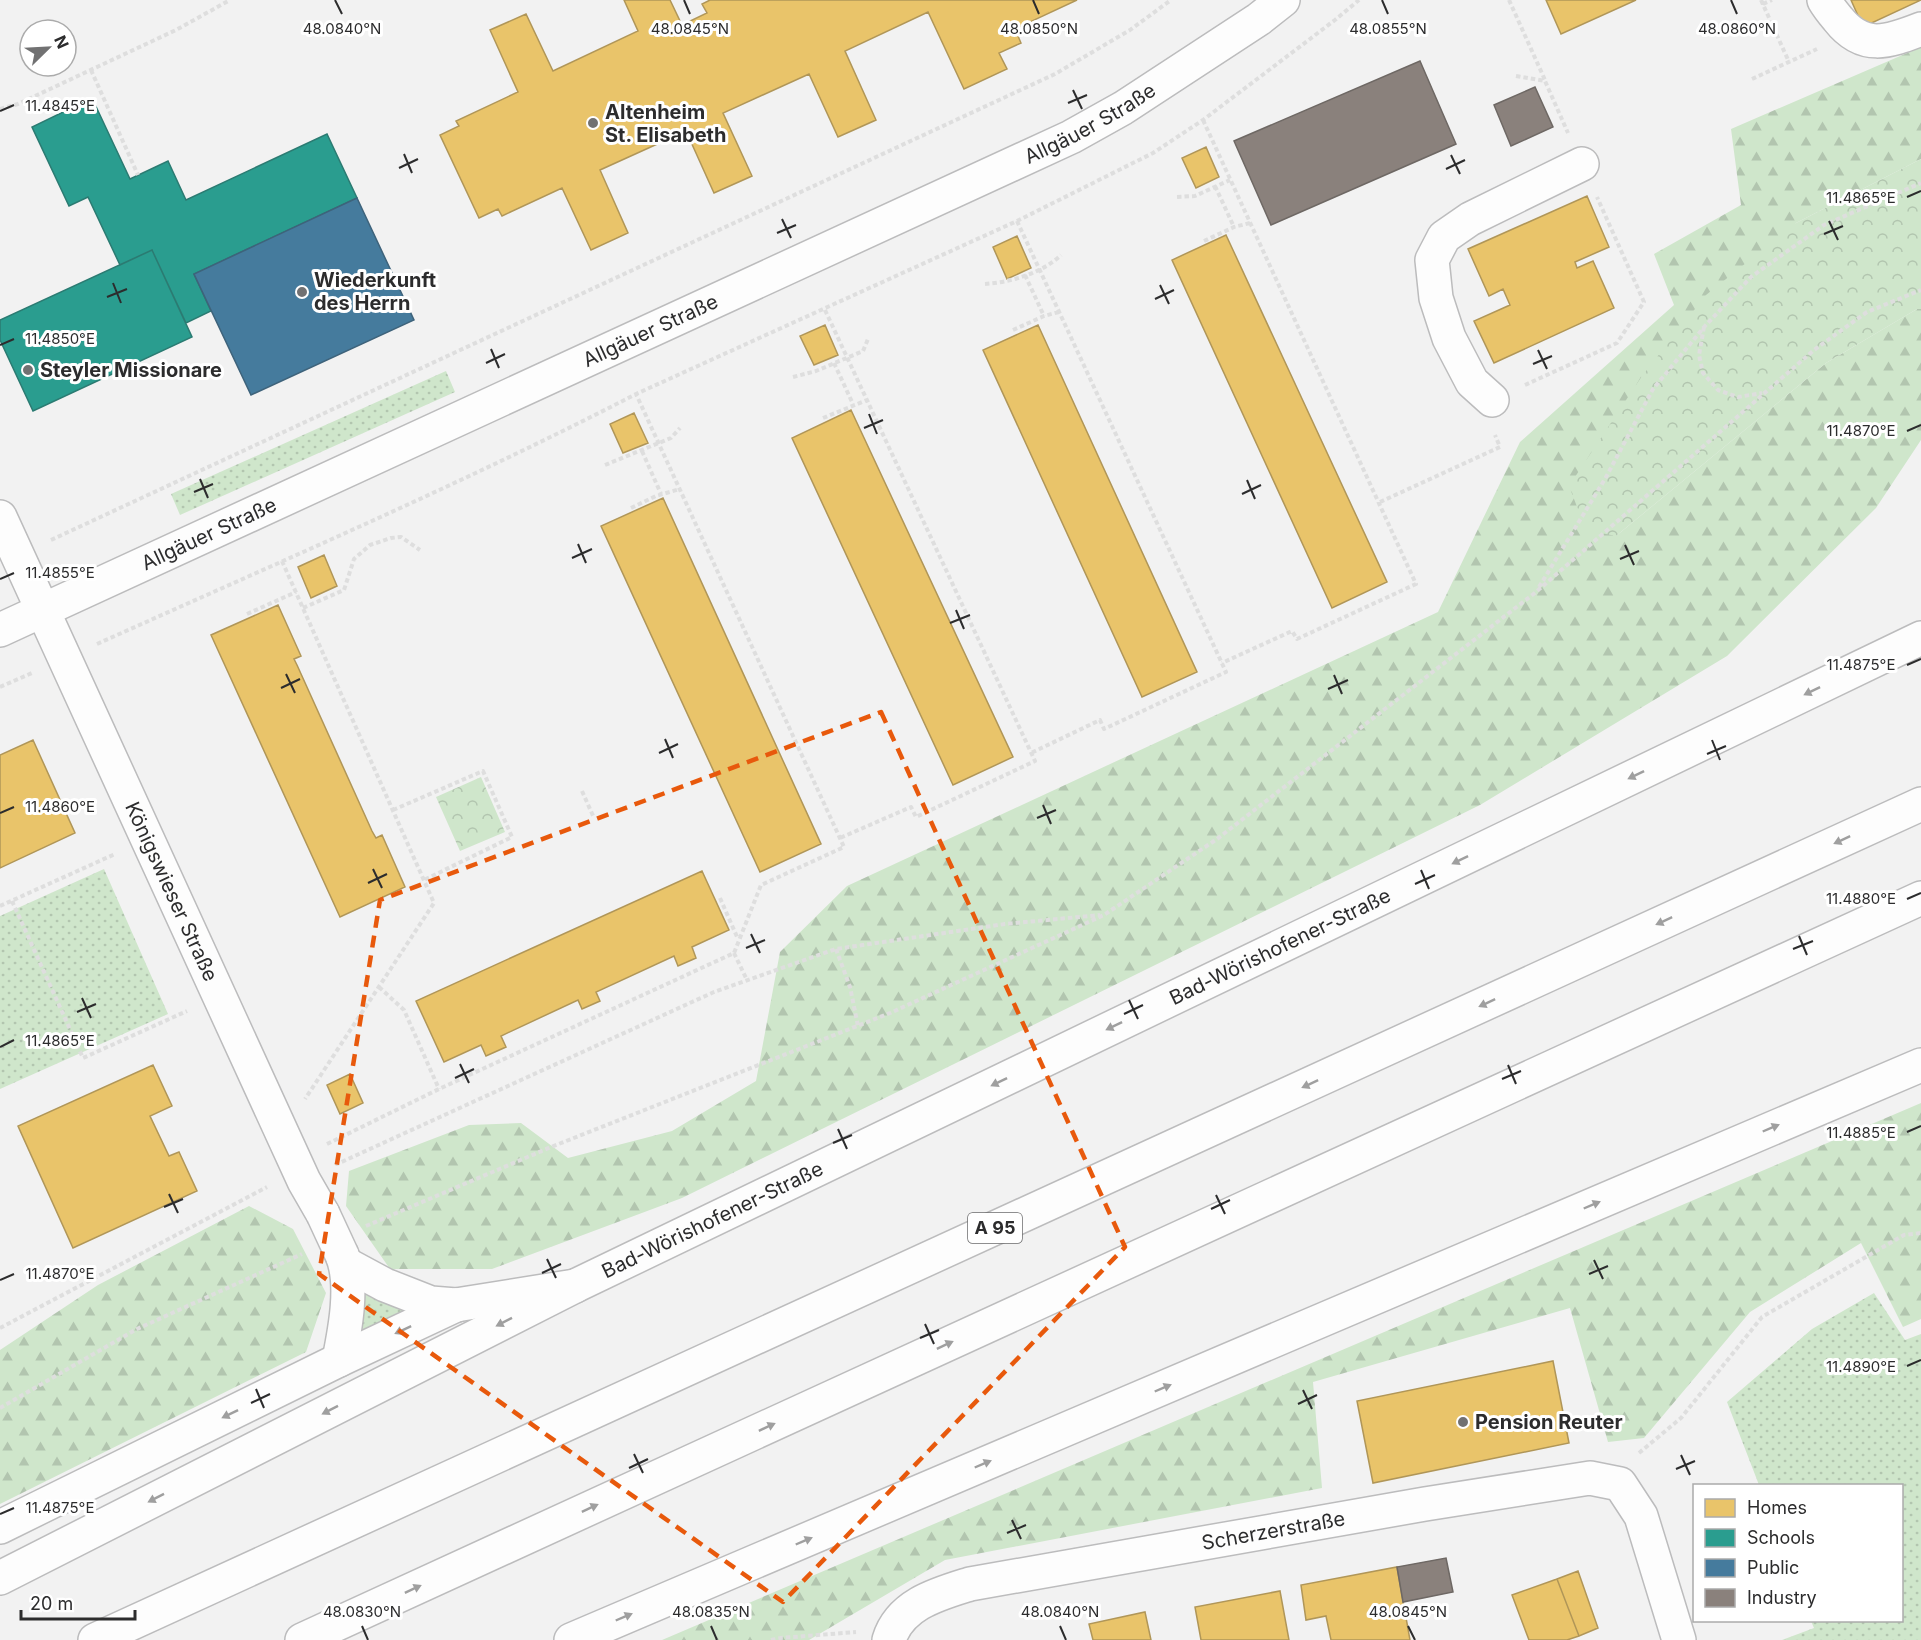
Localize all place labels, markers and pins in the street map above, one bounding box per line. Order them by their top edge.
place label: Altenheim St. Elisabeth [605,100,726,147]
marker: Altenheim St. Elisabeth [586,116,600,130]
place label: Wiederkunft des Herrn [314,268,436,315]
marker: Wiederkunft des Herrn [295,285,309,299]
place label: Steyler Missionare [40,358,222,382]
marker: Steyler Missionare [21,363,35,377]
place label: Pension Reuter [1475,1410,1623,1434]
marker: Pension Reuter [1456,1415,1470,1429]

